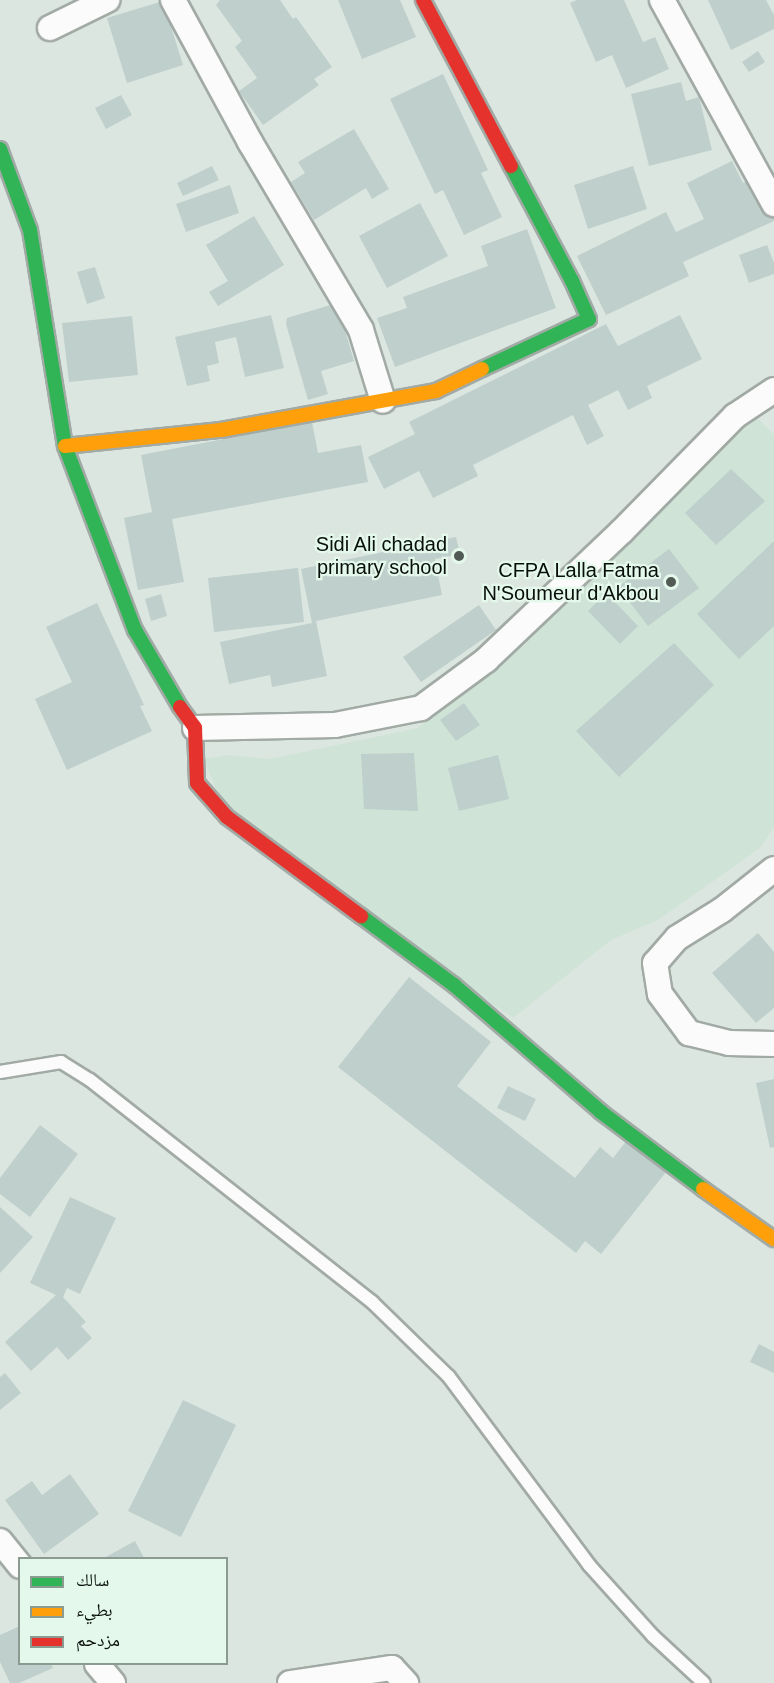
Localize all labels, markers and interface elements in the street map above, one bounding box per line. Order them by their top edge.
place label: Sidi Ali chadad primary school [315,532,447,579]
marker: Sidi Ali chadad primary school [452,549,466,563]
place label: CFPA Lalla Fatma N'Soumeur d'Akbou [482,558,659,605]
marker: CFPA Lalla Fatma N'Soumeur d'Akbou [664,575,678,589]
legend [18,1557,228,1665]
text: سالك [76,1570,109,1590]
text: بطيء [76,1600,113,1620]
text: مزدحم [76,1630,120,1650]

